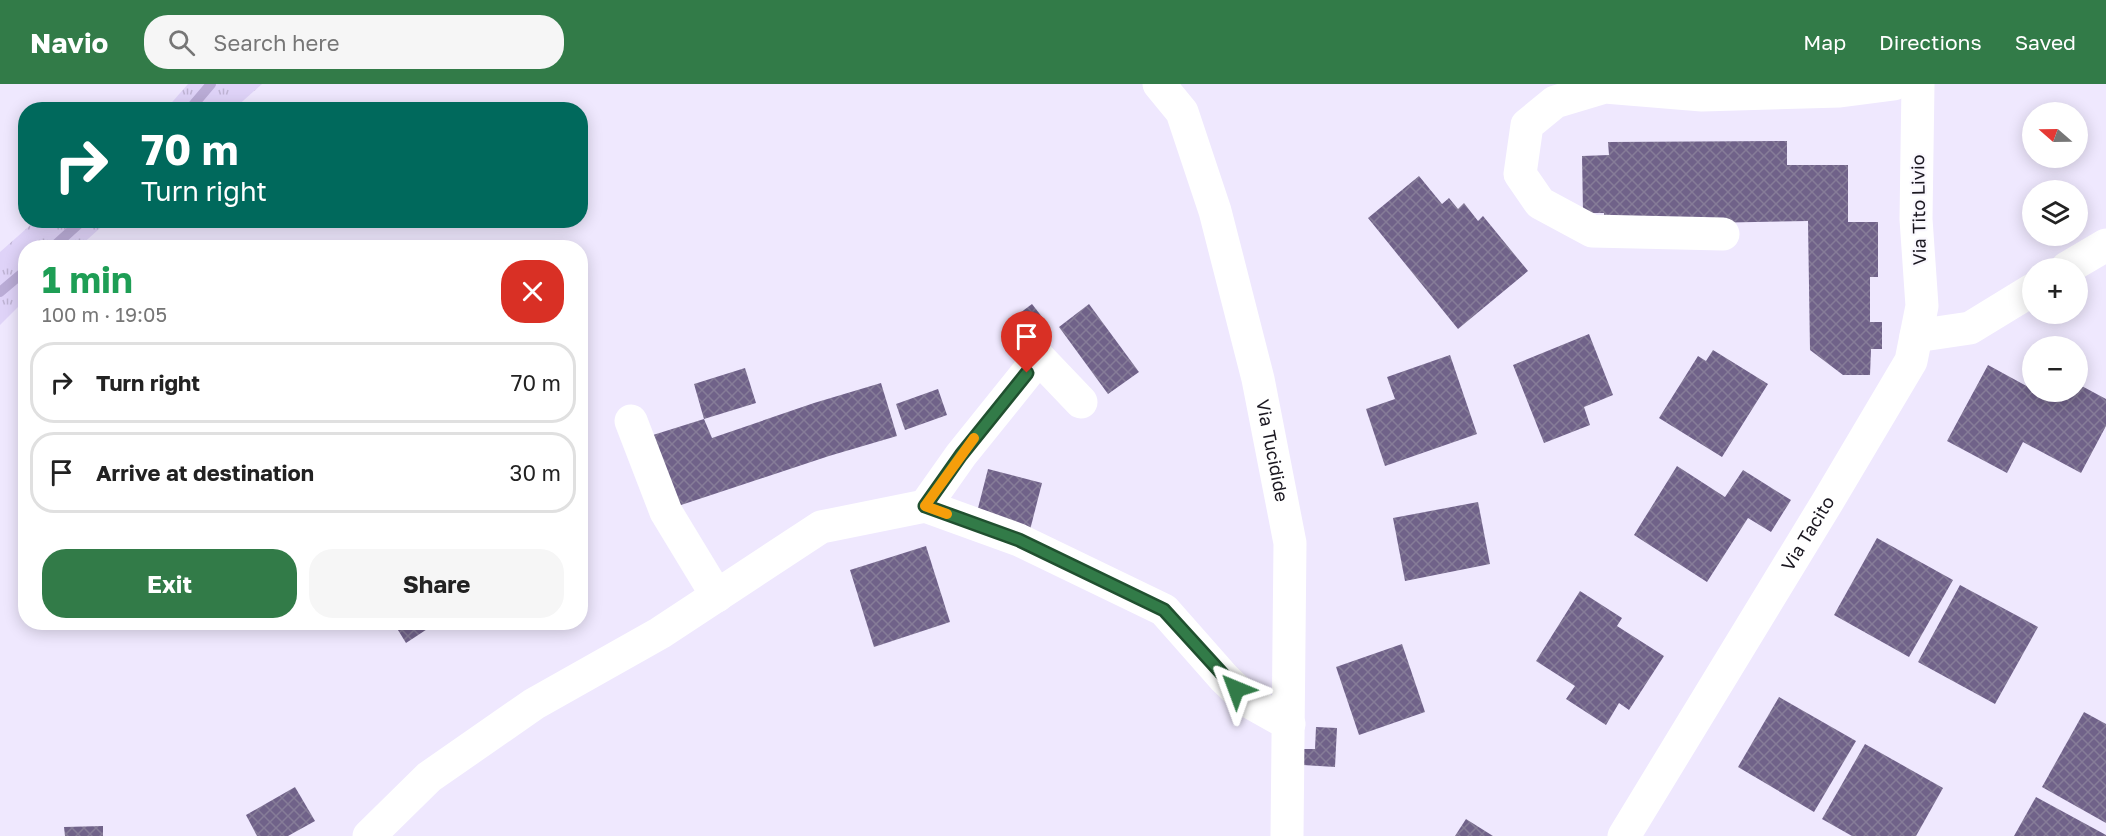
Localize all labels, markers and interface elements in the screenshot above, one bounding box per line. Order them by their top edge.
search box [144,15,564,69]
text: Navio [30,26,108,59]
icon: search [165,26,198,59]
text: Search here [213,29,339,56]
text: Map [1803,29,1846,55]
text: Directions [1879,29,1982,55]
text: Saved [2015,29,2076,55]
north arrow [2022,102,2088,168]
map controls [2022,102,2088,402]
text: 70 m [141,124,238,174]
icon: right [42,126,120,204]
street label: Via Tito Livio [1906,154,1930,266]
text: Turn right [141,175,267,207]
button: layers [2022,180,2088,246]
text: 1 min [42,258,133,301]
button: + [2022,258,2088,324]
button: close [501,260,564,323]
text: 100 m · 19:05 [42,302,167,326]
pin [1001,311,1052,373]
icon: arrive [1010,320,1043,353]
button: − [2022,336,2088,402]
icon: right [45,366,78,399]
text: Turn right [96,369,200,396]
text: 70 m [511,369,561,396]
street label: Via Tucidide [1252,397,1294,504]
icon: arrive [45,456,78,489]
text: Arrive at destination [96,459,314,486]
text: 30 m [510,459,561,486]
street label: Via Tacito [1776,492,1838,575]
button: Exit [42,549,297,618]
button: Share [309,549,564,618]
position arrow [1204,657,1268,721]

